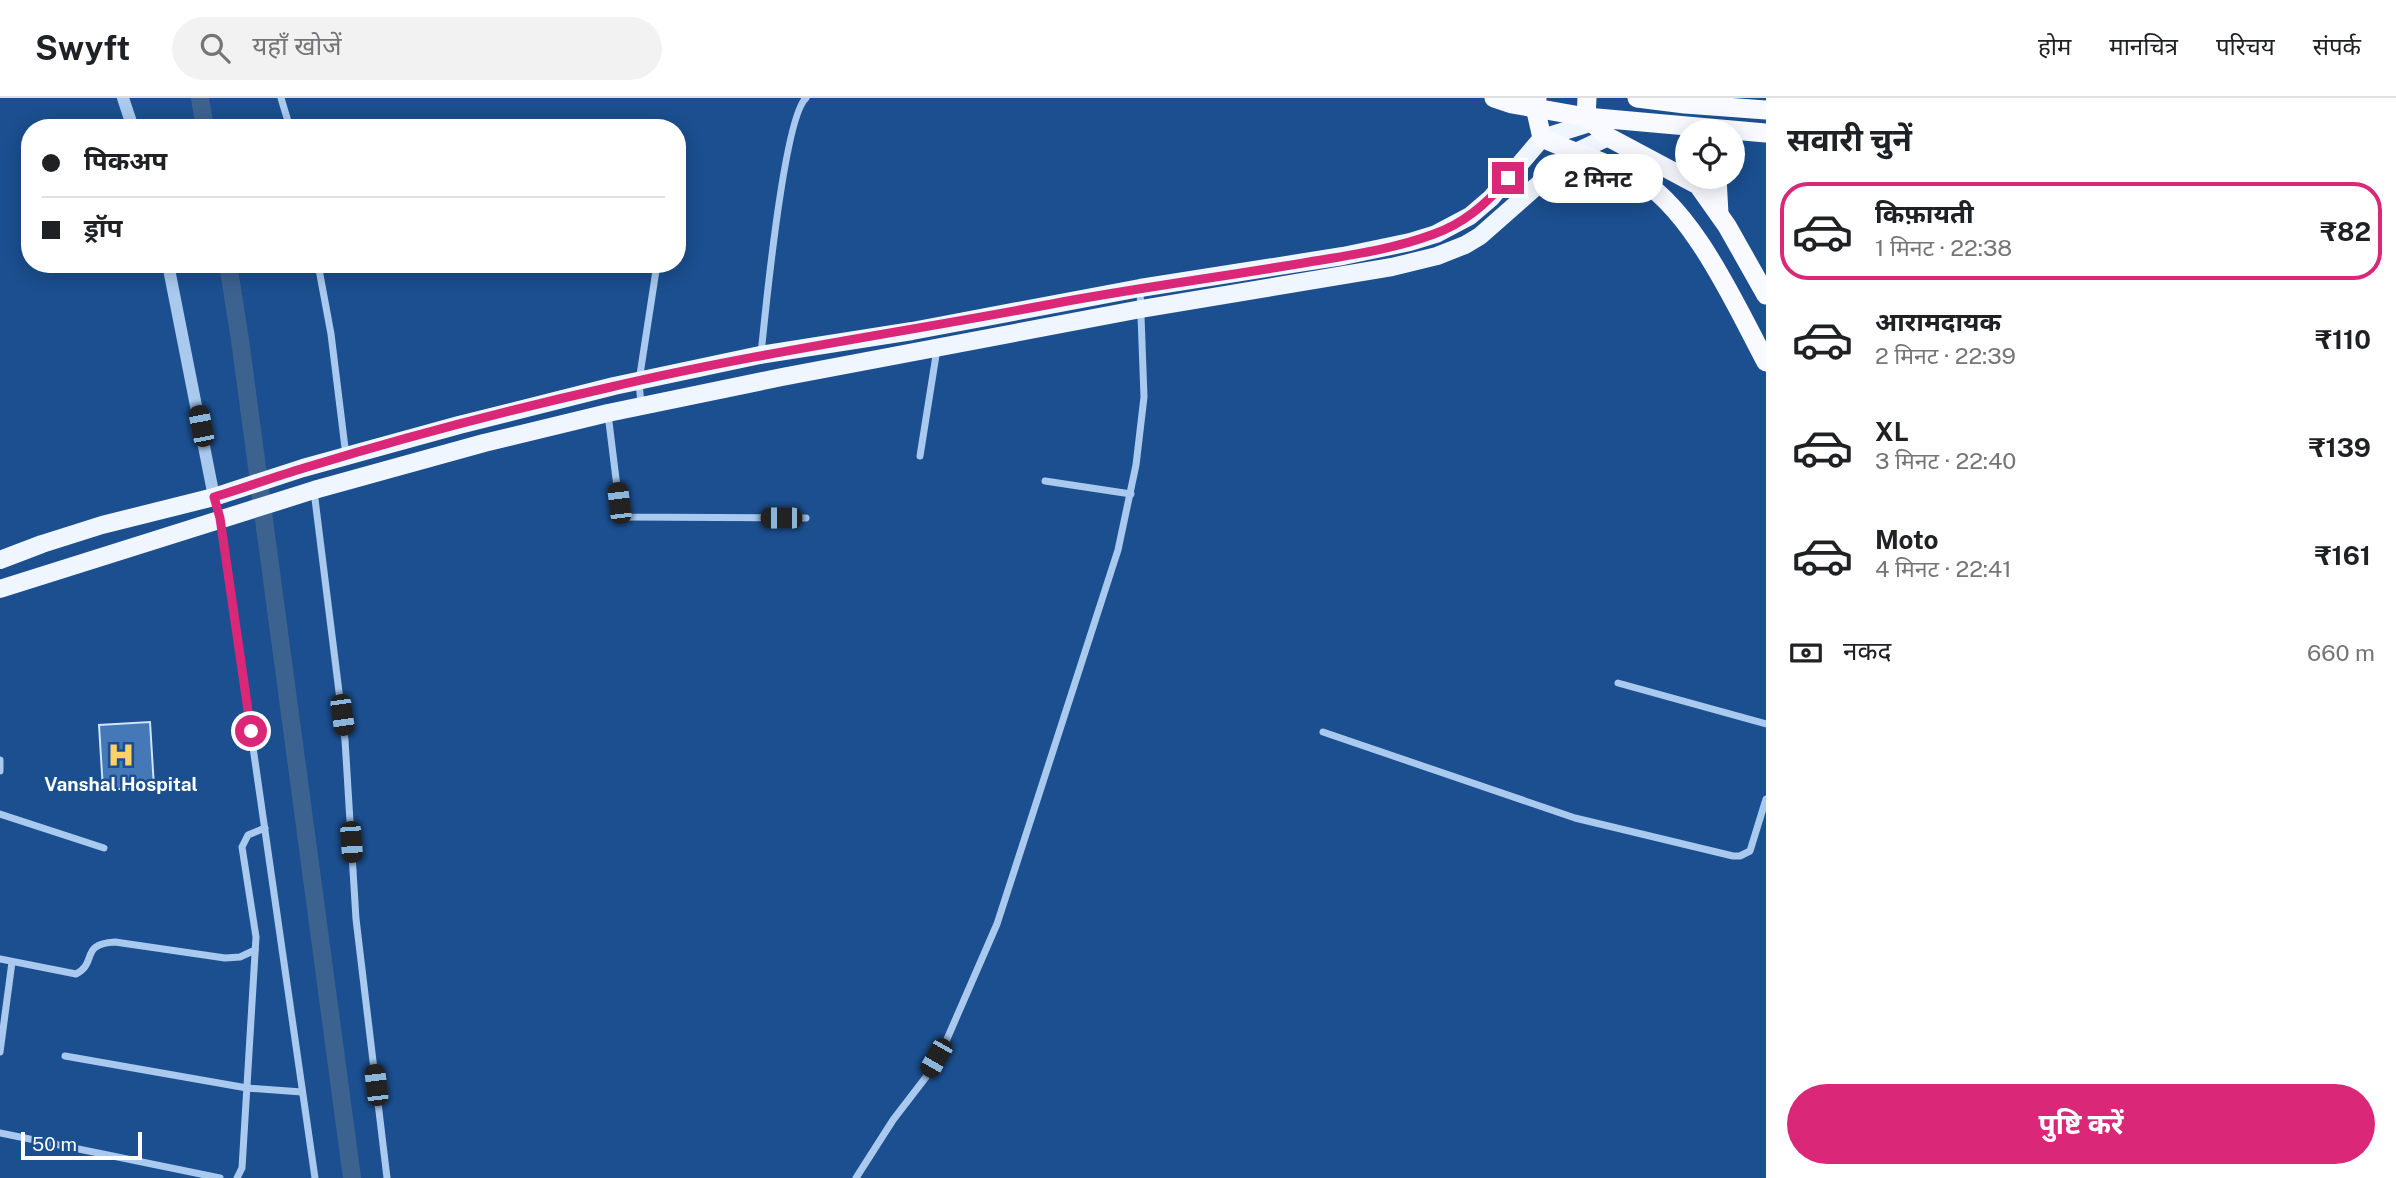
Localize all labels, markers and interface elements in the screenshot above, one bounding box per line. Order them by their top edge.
search box [172,17,662,80]
text: Swyft [35,29,130,67]
icon: search [196,29,234,67]
text: यहाँ खोजें [252,30,341,61]
text: होम [2038,32,2071,60]
text: मानचित्र [2109,32,2178,60]
text: परिचय [2216,32,2275,60]
text: संपर्क [2313,32,2361,60]
map controls [1675,119,1745,189]
button: locate [1675,119,1745,189]
text: सवारी चुनें [1787,121,1912,158]
text: पिकअप [84,145,167,176]
callout: 2 मिनट [1532,154,1662,202]
route end [1492,162,1524,194]
text: 2 मिनट [1564,165,1632,192]
text: किफ़ायती [1875,198,1974,229]
icon: car [1791,200,1854,263]
text: ड्रॉप [84,212,122,243]
text: ₹82 [2320,216,2371,247]
text: 1 मिनट · 22:38 [1875,234,2012,261]
text: आरामदायक [1875,306,2001,337]
icon: car [1791,308,1854,371]
text: ₹110 [2315,324,2371,355]
text: 2 मिनट · 22:39 [1875,342,2016,369]
car [187,403,216,449]
icon: car [1791,416,1854,479]
text: XL [1875,416,1909,447]
text: ₹139 [2309,432,2371,463]
text: 3 मिनट · 22:40 [1875,447,2016,474]
car [607,481,632,525]
car [761,508,803,529]
icon: car [1791,524,1854,587]
text: Moto [1875,524,1938,555]
text: ₹161 [2315,540,2371,571]
text: 4 मिनट · 22:41 [1875,555,2012,582]
icon: cash [1787,634,1825,672]
text: नकद [1843,635,1891,666]
text: 660 m [2307,639,2375,666]
car [329,693,356,737]
route start [235,715,267,747]
hospital icon: Vanshal Hospital [106,740,136,770]
place label: Vanshal Hospital [44,773,198,795]
car [340,820,363,864]
car [917,1035,956,1081]
car [364,1063,389,1107]
button: पुष्टि करें [1787,1084,2375,1164]
scale bar [21,1129,142,1161]
text: 50 m [32,1133,77,1155]

